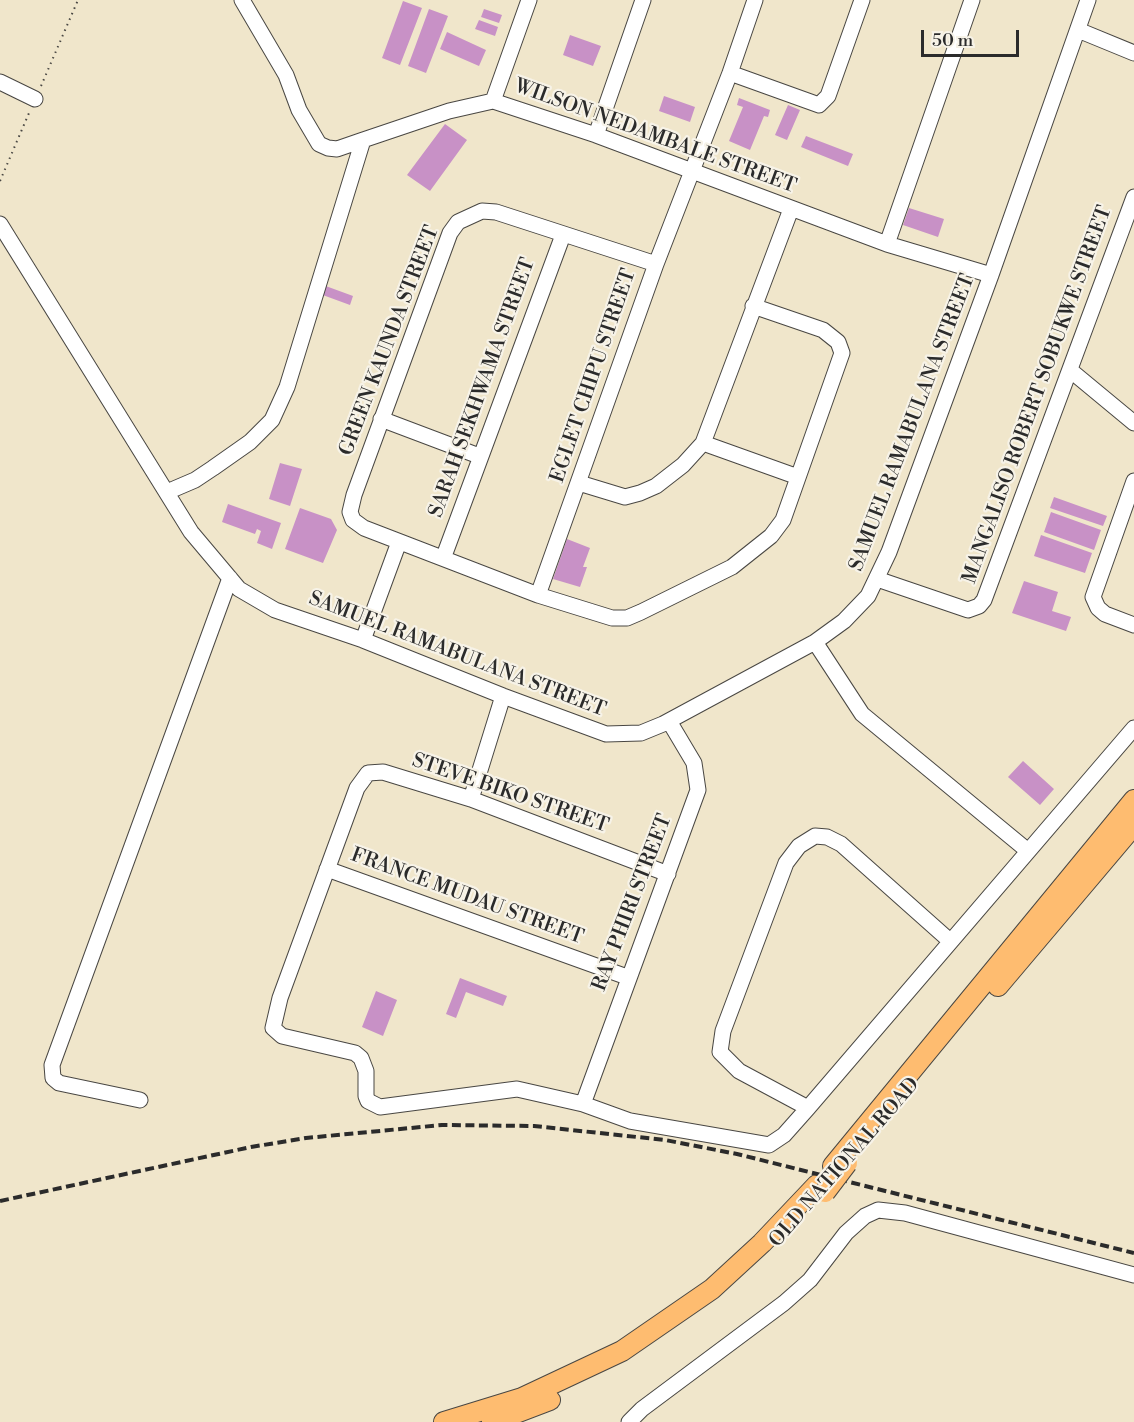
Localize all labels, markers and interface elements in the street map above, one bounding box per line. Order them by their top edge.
scale bar [924,18,1022,56]
text: 50 m [932,29,973,52]
street label: WILSON NEDAMBALE STREET [511,75,799,199]
street label: MANGALISO ROBERT SOBUKWE STREET [958,203,1118,587]
street label: GREEN KAUNDA STREET [335,223,445,459]
street label: SARAH SEKHWAMA STREET [425,255,541,521]
street label: EGLET CHIPU STREET [546,266,642,486]
street label: SAMUEL RAMABULANA STREET [845,271,981,575]
street label: SAMUEL RAMABULANA STREET [305,587,609,723]
street label: STEVE BIKO STREET [409,749,611,839]
street label: RAY PHIRI STREET [588,811,678,995]
street label: FRANCE MUDAU STREET [347,844,587,950]
street label: OLD NATIONAL ROAD [765,1073,925,1253]

